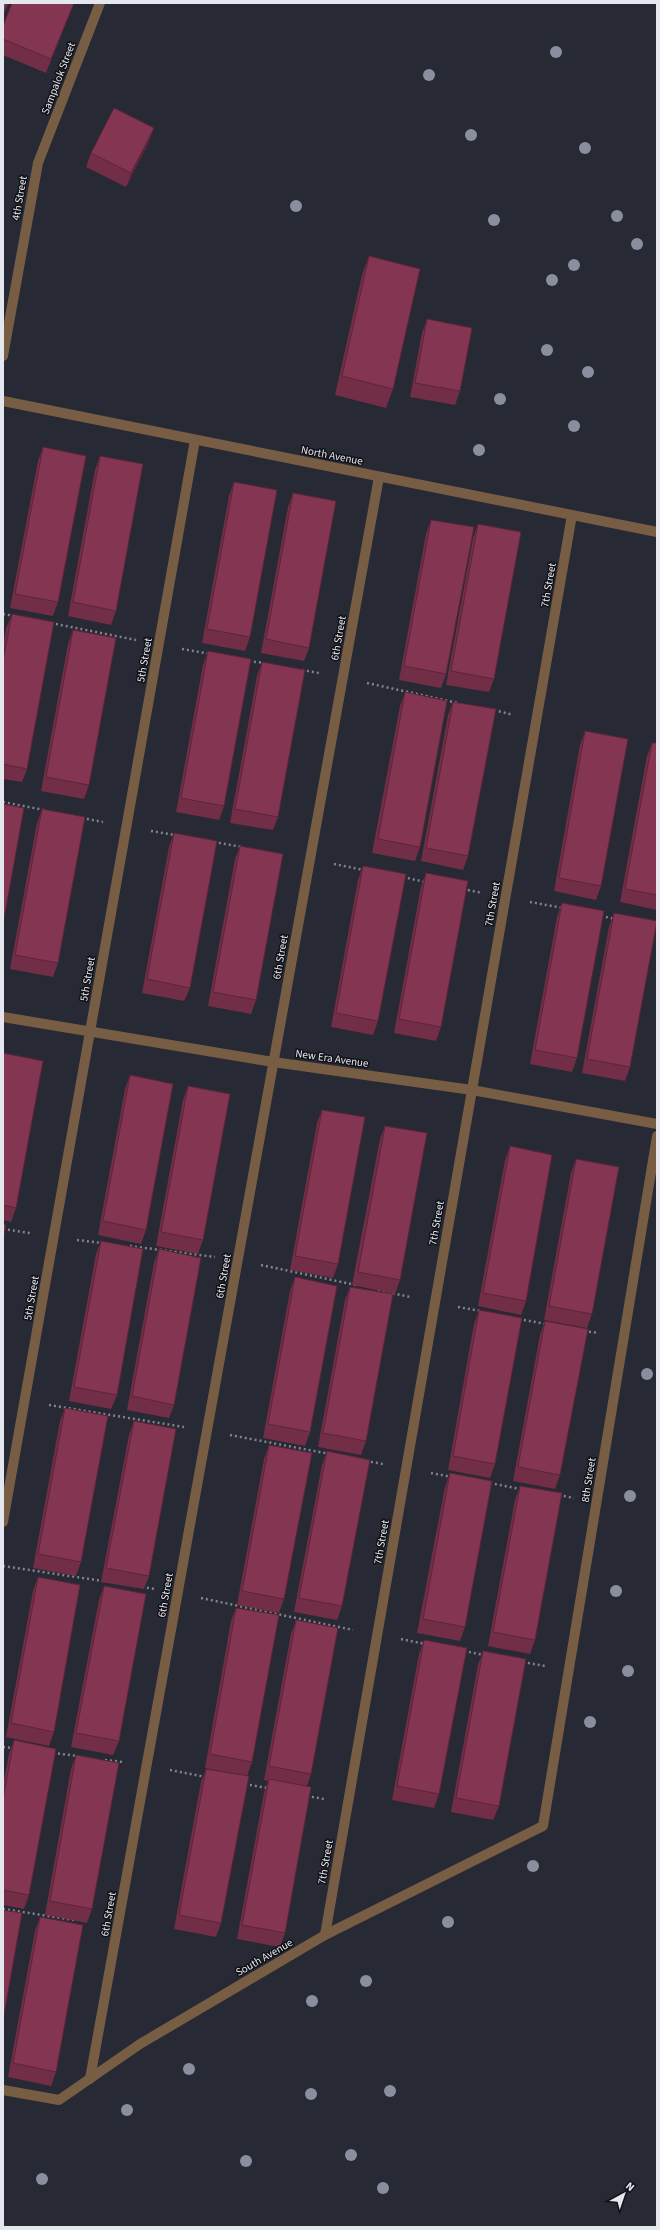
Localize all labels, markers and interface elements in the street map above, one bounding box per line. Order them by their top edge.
street label: Sampalok Street [38,40,79,116]
street label: 4th Street [8,174,31,222]
street label: North Avenue [300,442,365,469]
street label: 7th Street [537,561,560,609]
street label: 6th Street [327,614,350,662]
street label: 5th Street [133,636,156,684]
street label: 7th Street [481,880,504,928]
street label: 6th Street [269,933,292,981]
street label: 5th Street [76,955,99,1003]
street label: New Era Avenue [294,1046,370,1071]
street label: 7th Street [425,1199,448,1247]
street label: 6th Street [212,1252,235,1300]
street label: 5th Street [20,1274,43,1322]
street label: 8th Street [578,1456,599,1503]
street label: 7th Street [370,1518,393,1566]
street label: 6th Street [154,1571,177,1619]
street label: 7th Street [314,1838,337,1886]
street label: 6th Street [97,1890,120,1938]
street label: South Avenue [233,1935,296,1980]
north arrow [604,2174,644,2214]
text: N [622,2179,638,2195]

